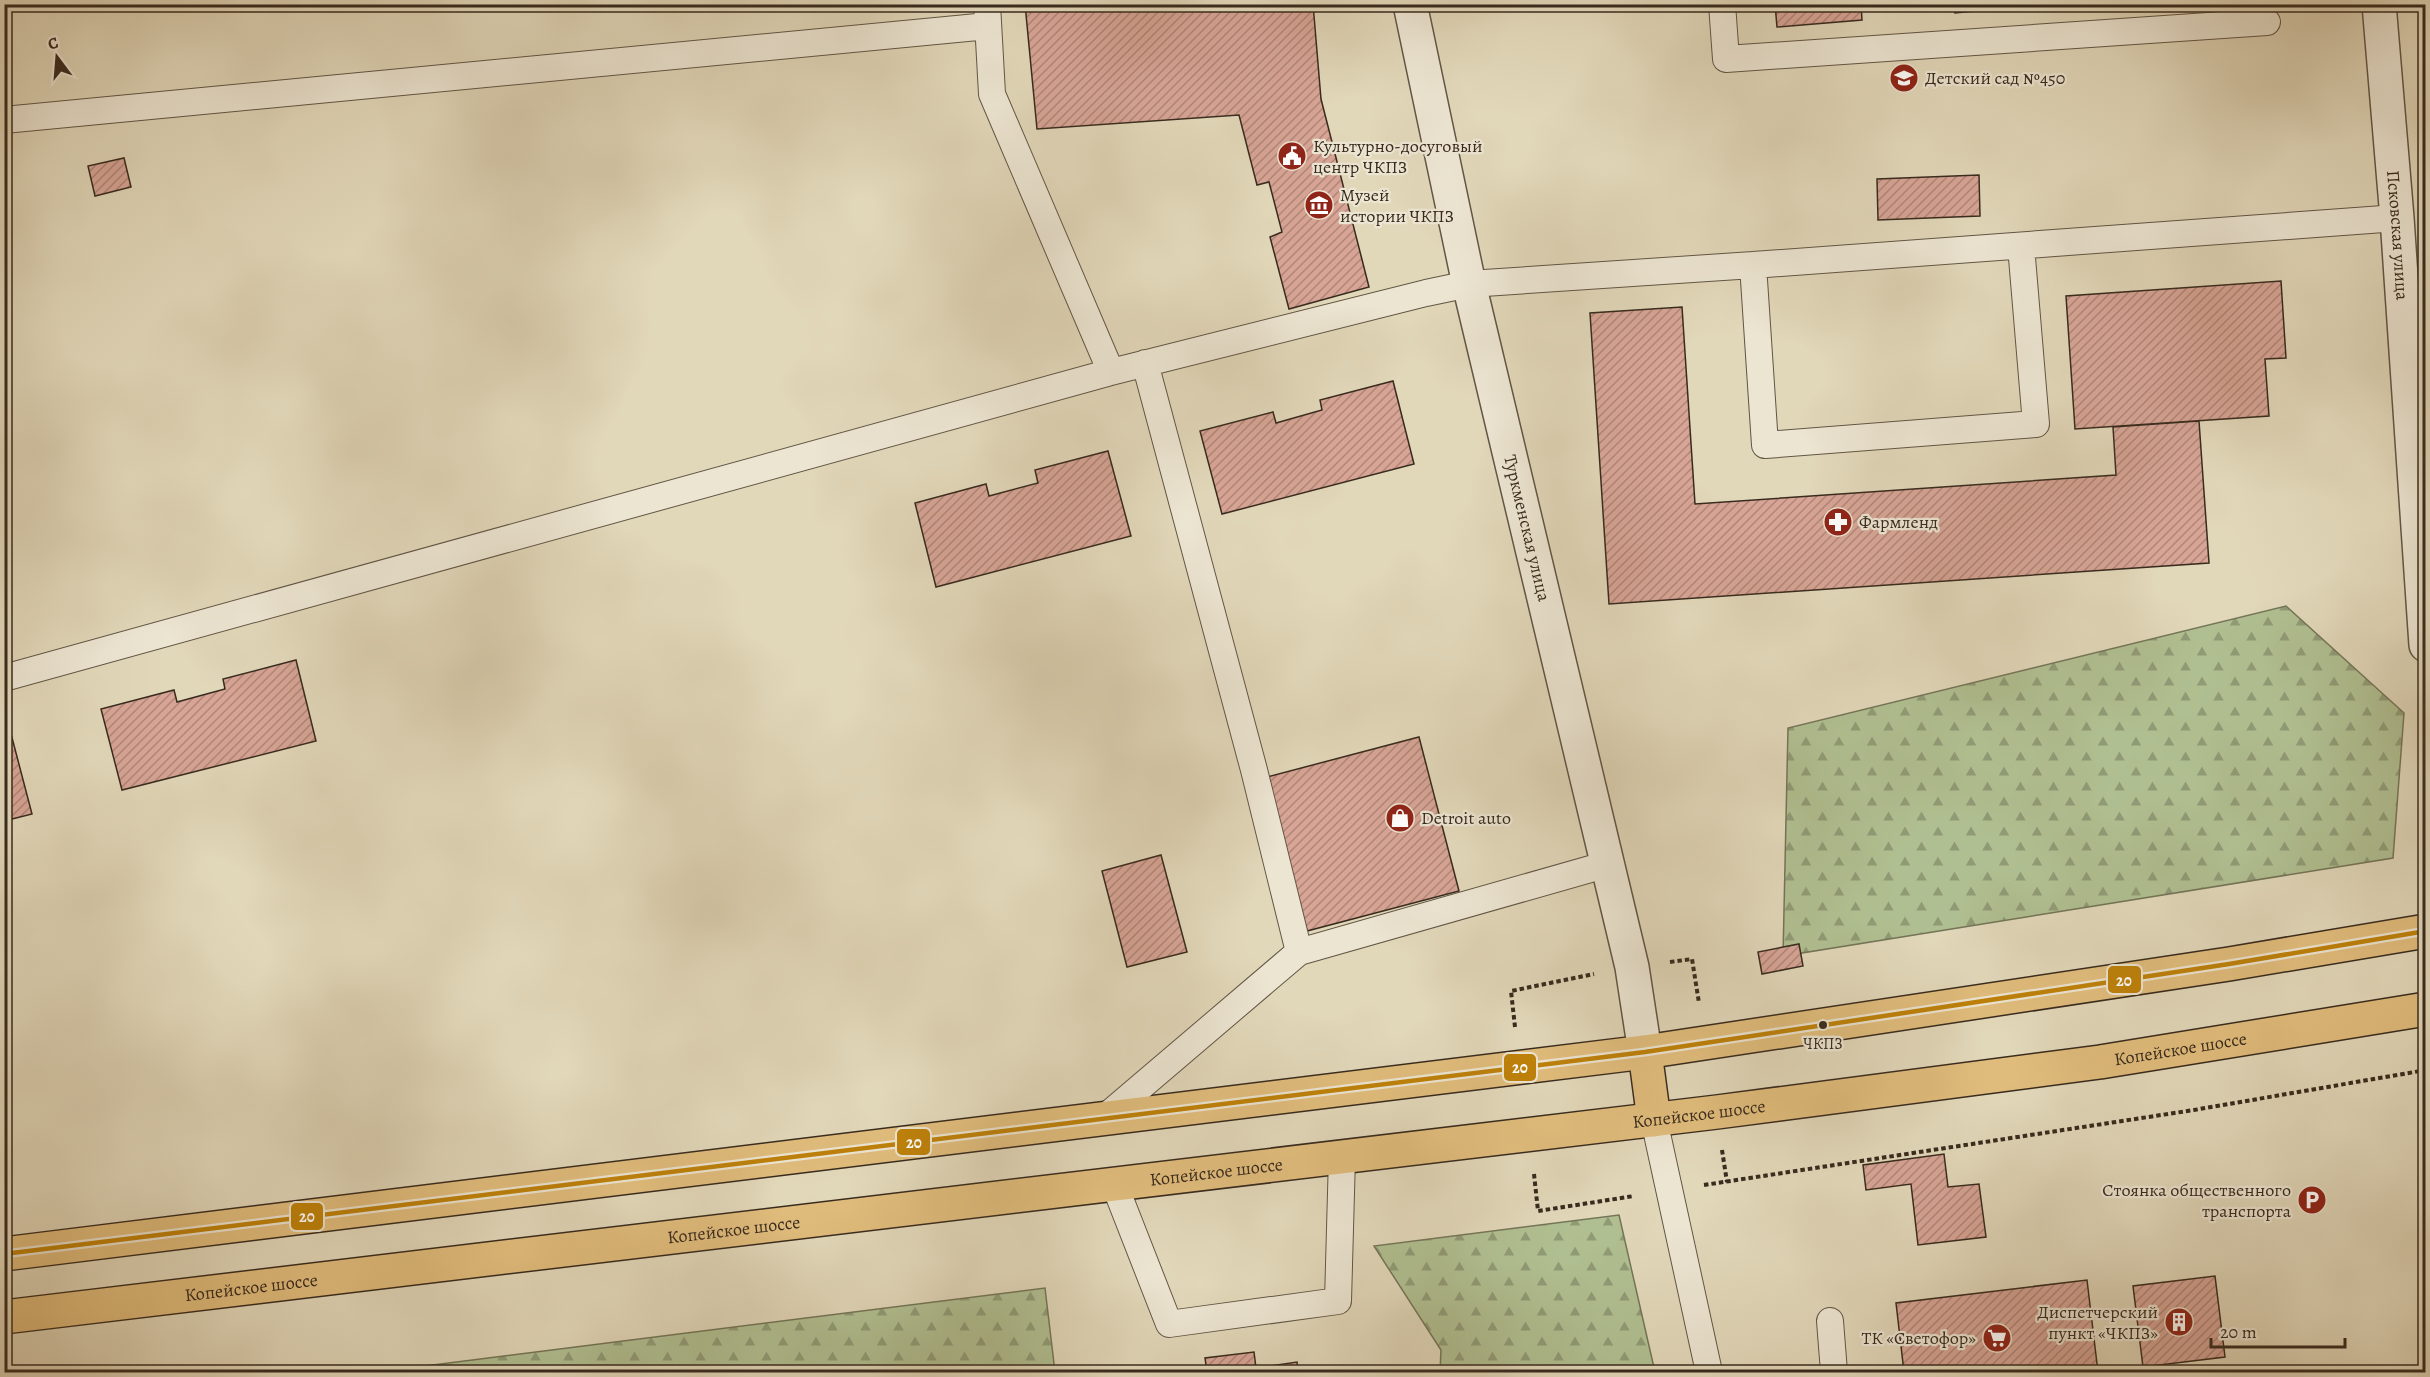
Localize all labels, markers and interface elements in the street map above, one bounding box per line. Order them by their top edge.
north arrow [27,27,87,87]
text: С [45,32,61,55]
school or university icon: Детский сад №450 [1888,62,1920,94]
place label: Детский сад №450 [1925,66,2065,90]
place label: Культурно-досуговый центр ЧКПЗ [1313,134,1483,179]
public building icon: Культурно-досуговый центр ЧКПЗ [1276,140,1308,172]
street label: Псковская улица [2381,169,2415,302]
place label: Музей истории ЧКПЗ [1340,183,1454,228]
museum icon: Музей истории ЧКПЗ [1303,189,1335,221]
street label: Туркменская улица [1498,452,1556,604]
pharmacy icon: Фармленд [1822,506,1854,538]
place label: Фармленд [1859,510,1938,534]
shop icon: Detroit auto [1384,802,1416,834]
place label: Detroit auto [1421,806,1511,830]
line badge: 20 [2107,965,2142,994]
text: 20 [2116,970,2132,992]
marker: ЧКПЗ [1817,1019,1829,1031]
street label: Копейское шоссе [2112,1026,2248,1072]
place label: ЧКПЗ [1803,1033,1843,1055]
line badge: 20 [1503,1053,1537,1082]
text: 20 [1512,1057,1528,1079]
street label: Копейское шоссе [1631,1094,1767,1134]
line badge: 20 [896,1128,931,1156]
text: 20 [906,1132,922,1154]
street label: Копейское шоссе [1148,1152,1284,1192]
place label: Стоянка общественного транспорта [2102,1178,2292,1223]
parking icon: Стоянка общественного транспорта [2296,1184,2328,1216]
line badge: 20 [290,1202,324,1231]
text: 20 [299,1206,315,1228]
street label: Копейское шоссе [666,1210,802,1250]
street label: Копейское шоссе [183,1268,319,1307]
place label: Диспетчерский пункт «ЧКПЗ» [2037,1300,2158,1345]
building icon: Диспетчерский пункт «ЧКПЗ» [2163,1306,2195,1338]
scale bar [2211,1311,2344,1349]
text: 20 m [2220,1320,2257,1344]
supermarket icon: ТК «Светофор» [1981,1322,2013,1354]
place label: ТК «Светофор» [1861,1326,1976,1350]

